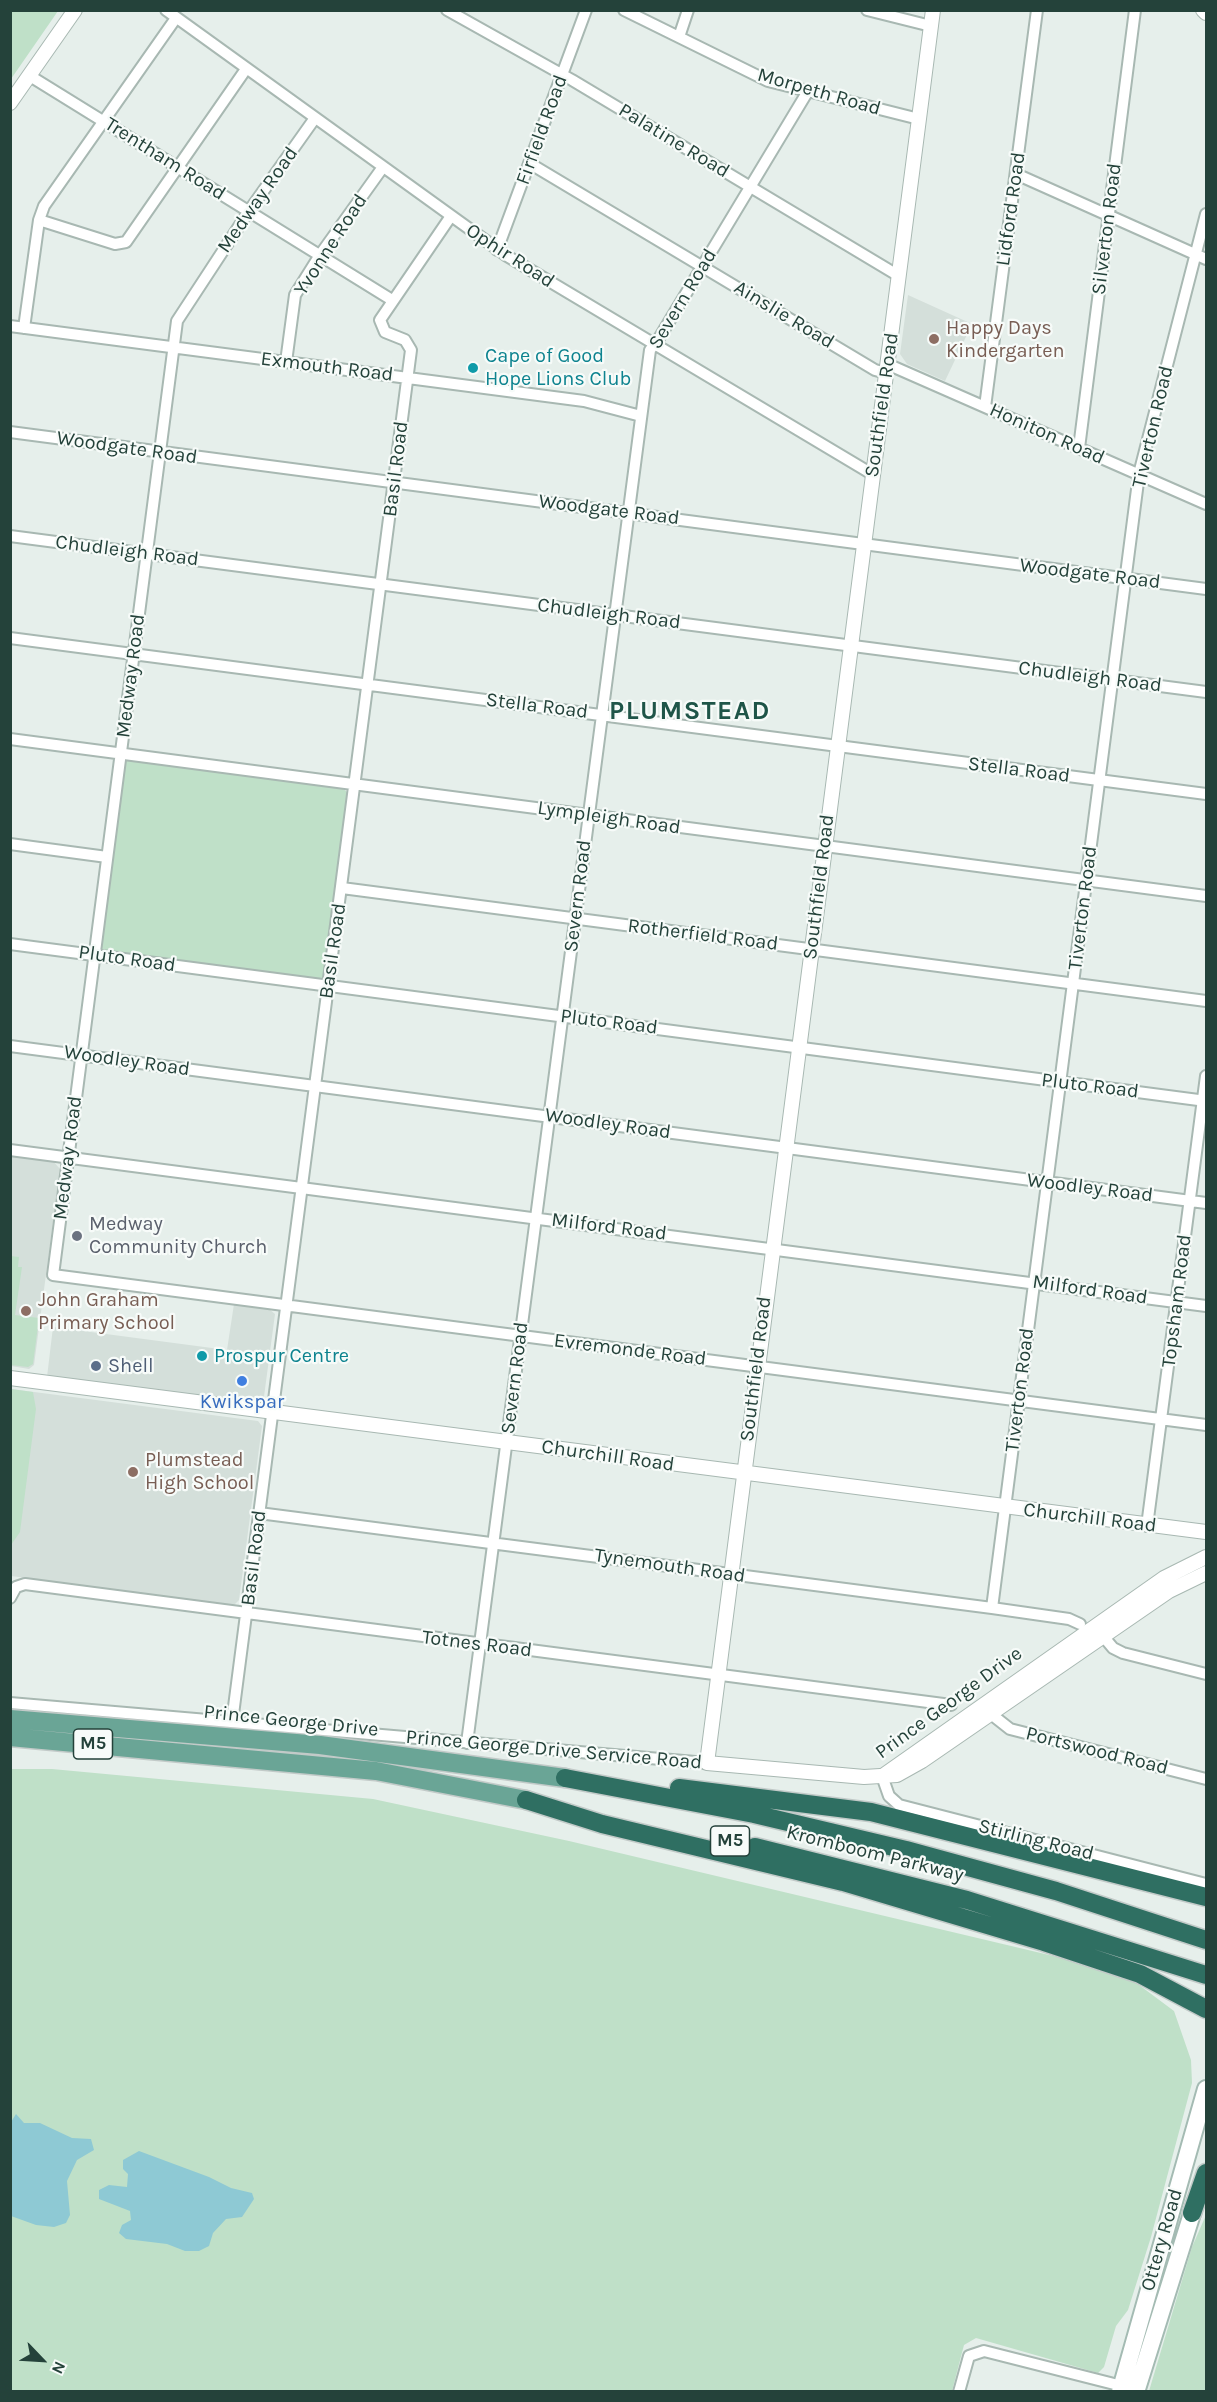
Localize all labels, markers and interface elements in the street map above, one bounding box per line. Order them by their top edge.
street label: Morpeth Road [754,63,884,121]
street label: Firfield Road [511,72,573,188]
street label: Palatine Road [614,98,734,184]
street label: Trentham Road [100,112,230,206]
street label: Medway Road [212,142,304,258]
street label: Lidford Road [991,150,1031,268]
street label: Silverton Road [1087,162,1127,296]
street label: Yvonne Road [289,190,373,300]
street label: Ophir Road [461,219,559,293]
street label: Severn Road [644,244,722,354]
street label: Ainslie Road [730,276,838,354]
place label: Happy Days Kindergarten [946,316,1065,363]
street label: Southfield Road [860,331,904,479]
marker: Happy Days Kindergarten [927,332,941,346]
place label: Cape of Good Hope Lions Club [485,344,631,391]
street label: Exmouth Road [259,347,395,387]
marker: Cape of Good Hope Lions Club [466,361,480,375]
street label: Tiverton Road [1127,363,1179,491]
street label: Honiton Road [986,398,1108,470]
street label: Basil Road [378,420,414,518]
street label: Woodgate Road [55,426,199,470]
street label: Woodgate Road [537,489,681,531]
street label: Chudleigh Road [54,530,200,572]
street label: Woodgate Road [1018,553,1162,595]
street label: Chudleigh Road [536,593,682,635]
street label: Medway Road [111,613,151,739]
street label: Chudleigh Road [1017,656,1163,698]
street label: Stella Road [484,688,590,724]
district label: PLUMSTEAD [609,696,771,728]
street label: Stella Road [966,752,1072,788]
street label: Lympleigh Road [536,796,682,840]
street label: Southfield Road [798,813,840,961]
street label: Severn Road [559,839,597,953]
street label: Tiverton Road [1063,845,1103,971]
street label: Basil Road [314,902,352,1000]
street label: Rotherfield Road [626,914,780,956]
street label: Pluto Road [77,940,177,978]
street label: Pluto Road [559,1004,659,1040]
street label: Woodley Road [62,1040,192,1082]
street label: Pluto Road [1040,1068,1140,1104]
street label: Medway Road [48,1095,88,1221]
street label: Woodley Road [543,1103,673,1145]
street label: Woodley Road [1026,1168,1154,1208]
street label: Milford Road [550,1208,668,1246]
place label: Medway Community Church [89,1212,267,1259]
marker: Medway Community Church [70,1229,84,1243]
street label: Topsham Road [1157,1233,1197,1369]
street label: Milford Road [1031,1270,1149,1310]
place label: John Graham Primary School [38,1288,175,1335]
street label: Southfield Road [735,1295,777,1443]
marker: John Graham Primary School [19,1304,33,1318]
street label: Severn Road [496,1321,534,1435]
street label: Tiverton Road [1000,1327,1040,1453]
street label: Evremonde Road [552,1329,708,1371]
place label: Prospur Centre [214,1344,349,1368]
marker: Prospur Centre [195,1349,209,1363]
place label: Shell [108,1354,154,1378]
marker: Shell [89,1359,103,1373]
marker: Kwikspar [235,1374,249,1388]
place label: Kwikspar [200,1390,284,1414]
street label: Churchill Road [540,1435,676,1477]
place label: Plumstead High School [145,1448,254,1495]
marker: Plumstead High School [126,1465,140,1479]
street label: Churchill Road [1022,1498,1158,1538]
street label: Basil Road [236,1509,272,1607]
street label: Tynemouth Road [593,1544,747,1588]
street label: Totnes Road [421,1625,533,1663]
street label: Prince George Drive [871,1642,1027,1764]
street label: Prince George Drive [202,1700,380,1742]
street label: Portswood Road [1023,1722,1171,1780]
street label: Prince George Drive Service Road [405,1725,703,1775]
road number: M5 [74,1729,112,1759]
street label: Stirling Road [976,1814,1096,1866]
street label: Kromboom Parkway [784,1820,966,1888]
road number: M5 [710,1826,750,1856]
street label: Ottery Road [1136,2186,1188,2294]
north arrow [12,2330,72,2390]
text: N [48,2359,70,2377]

